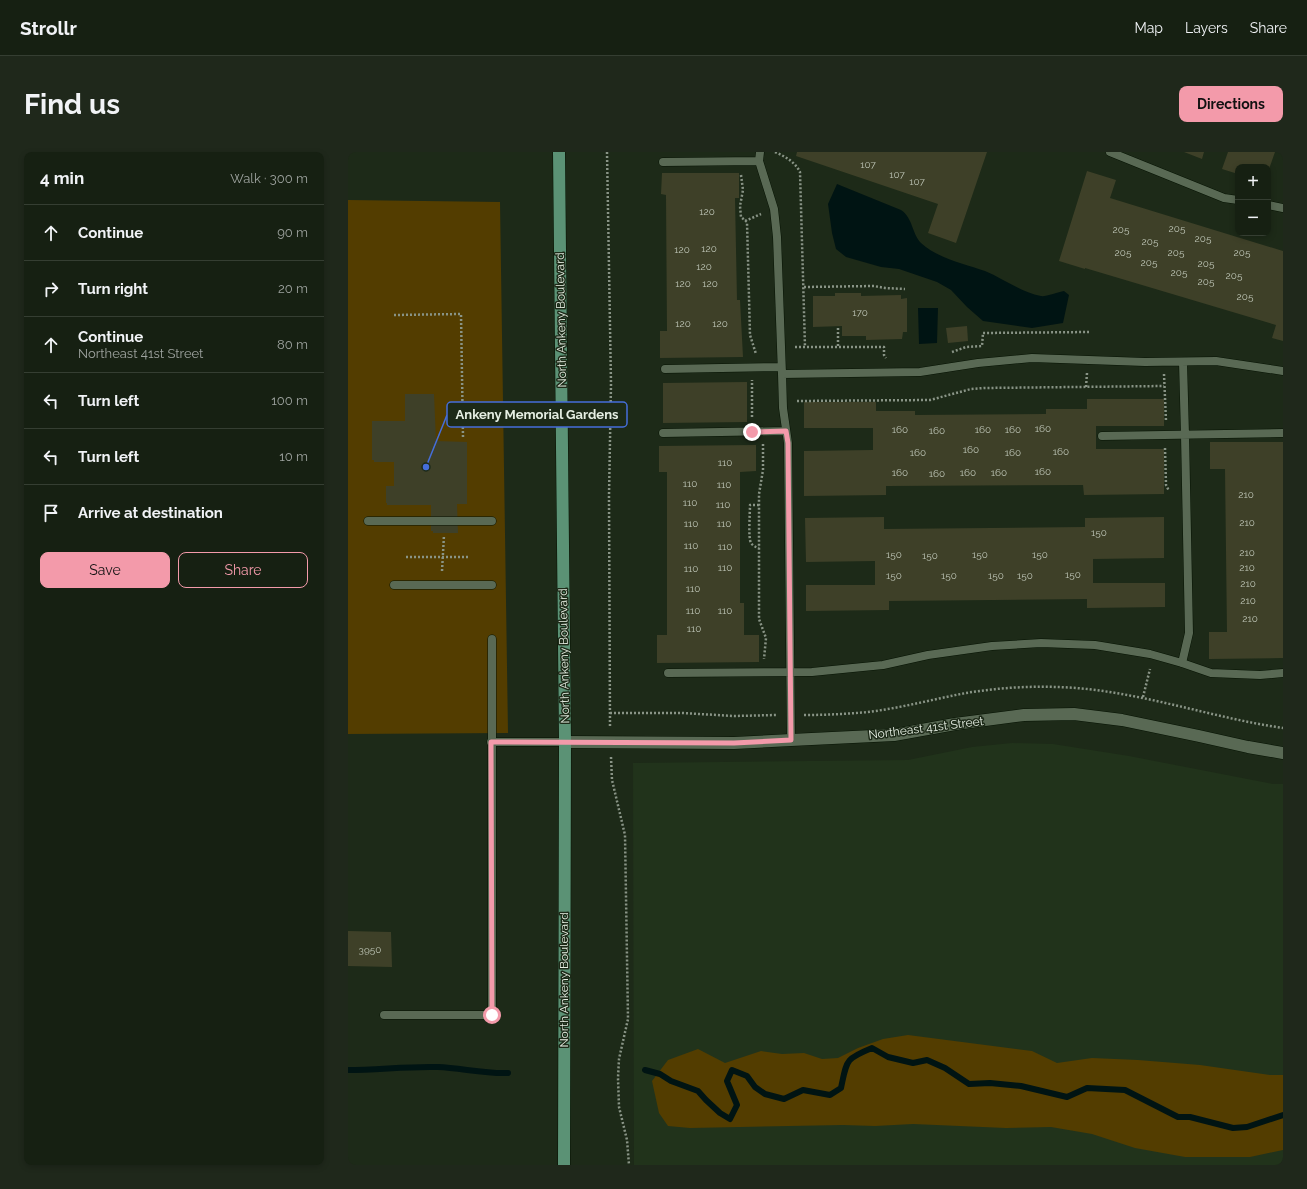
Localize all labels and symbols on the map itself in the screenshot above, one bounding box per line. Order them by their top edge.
house number: 107 [860,159,876,170]
house number: 107 [889,169,905,180]
house number: 107 [909,176,925,187]
house number: 120 [699,206,715,217]
house number: 205 [1169,223,1186,234]
house number: 205 [1113,224,1130,235]
house number: 205 [1195,233,1212,244]
house number: 205 [1142,236,1159,247]
house number: 120 [701,243,717,254]
house number: 120 [674,244,690,255]
house number: 205 [1115,247,1132,258]
house number: 205 [1168,247,1185,258]
house number: 205 [1234,247,1251,258]
street label: North Ankeny Boulevard [553,252,569,388]
house number: 205 [1141,257,1158,268]
house number: 205 [1198,258,1215,269]
house number: 120 [696,261,712,272]
house number: 205 [1171,267,1188,278]
house number: 205 [1226,270,1243,281]
house number: 205 [1198,276,1215,287]
house number: 120 [675,278,691,289]
house number: 120 [702,278,718,289]
house number: 205 [1237,291,1254,302]
house number: 170 [852,307,868,318]
house number: 120 [675,318,691,329]
house number: 120 [712,318,728,329]
callout: Ankeny Memorial Gardens [447,402,627,427]
text: Ankeny Memorial Gardens [456,407,619,422]
route end [743,423,761,441]
house number: 160 [1035,423,1051,434]
house number: 160 [892,424,908,435]
house number: 160 [975,424,991,435]
house number: 160 [1005,424,1021,435]
house number: 160 [929,425,945,436]
house number: 160 [963,444,979,455]
house number: 160 [1053,446,1069,457]
house number: 160 [910,447,926,458]
house number: 160 [1005,447,1021,458]
house number: 110 [718,457,732,468]
house number: 160 [1035,466,1051,477]
house number: 160 [892,467,908,478]
house number: 160 [960,467,976,478]
house number: 160 [991,467,1007,478]
house number: 160 [929,468,945,479]
house number: 110 [683,478,697,489]
house number: 110 [717,479,731,490]
house number: 210 [1238,489,1254,500]
house number: 110 [683,497,697,508]
house number: 110 [716,499,730,510]
house number: 210 [1239,517,1255,528]
house number: 110 [684,518,698,529]
house number: 110 [717,518,731,529]
house number: 150 [1091,527,1107,538]
house number: 110 [684,540,698,551]
house number: 110 [718,541,732,552]
house number: 210 [1239,547,1255,558]
house number: 150 [886,549,902,560]
house number: 150 [972,549,988,560]
house number: 150 [1032,549,1048,560]
house number: 150 [922,550,938,561]
house number: 110 [718,562,732,573]
house number: 210 [1239,562,1255,573]
house number: 110 [684,563,698,574]
house number: 150 [1065,569,1081,580]
house number: 150 [886,570,902,581]
house number: 150 [941,570,957,581]
house number: 150 [988,570,1004,581]
house number: 150 [1017,570,1033,581]
house number: 210 [1240,578,1256,589]
house number: 110 [686,583,700,594]
street label: North Ankeny Boulevard [556,588,572,724]
house number: 210 [1240,595,1256,606]
house number: 110 [686,605,700,616]
house number: 110 [718,605,732,616]
house number: 210 [1242,613,1258,624]
house number: 110 [687,623,701,634]
street label: Northeast 41st Street [868,714,984,742]
street label: North Ankeny Boulevard [557,912,571,1048]
house number: 3950 [359,944,381,955]
route start [483,1006,501,1024]

